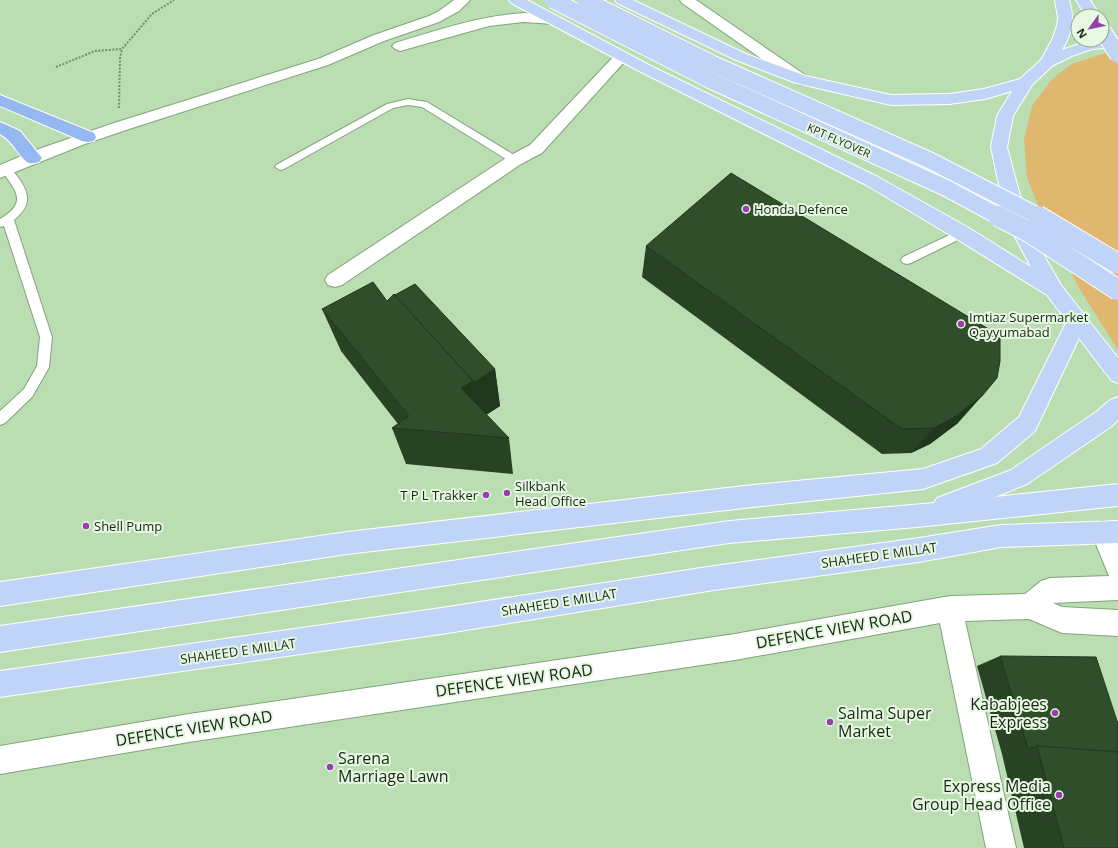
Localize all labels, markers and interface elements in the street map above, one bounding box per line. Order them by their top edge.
north arrow [1070,8,1110,48]
text: N [1072,26,1090,42]
street label: KPT FLYOVER [805,119,873,161]
place label: Honda Defence [754,200,848,218]
marker: Honda Defence [741,204,751,214]
place label: Imtiaz Supermarket Qayyumabad [969,308,1089,341]
marker: Imtiaz Supermarket Qayyumabad [956,319,966,329]
place label: Silkbank Head Office [515,477,586,510]
place label: T P L Trakker [400,486,479,504]
marker: Silkbank Head Office [502,488,512,498]
marker: T P L Trakker [481,490,491,500]
place label: Shell Pump [94,517,162,535]
marker: Shell Pump [81,521,91,531]
street label: SHAHEED E MILLAT [820,538,939,572]
street label: SHAHEED E MILLAT [500,584,619,620]
street label: DEFENCE VIEW ROAD [754,604,914,654]
street label: SHAHEED E MILLAT [179,634,298,668]
street label: DEFENCE VIEW ROAD [434,658,594,702]
place label: Kababjees Express [970,693,1047,733]
place label: Salma Super Market [838,702,932,742]
street label: DEFENCE VIEW ROAD [114,705,274,751]
marker: Kababjees Express [1050,708,1060,718]
marker: Salma Super Market [825,717,835,727]
place label: Sarena Marriage Lawn [338,747,449,787]
marker: Sarena Marriage Lawn [325,762,335,772]
place label: Express Media Group Head Office [912,775,1051,815]
marker: Express Media Group Head Office [1054,790,1064,800]

